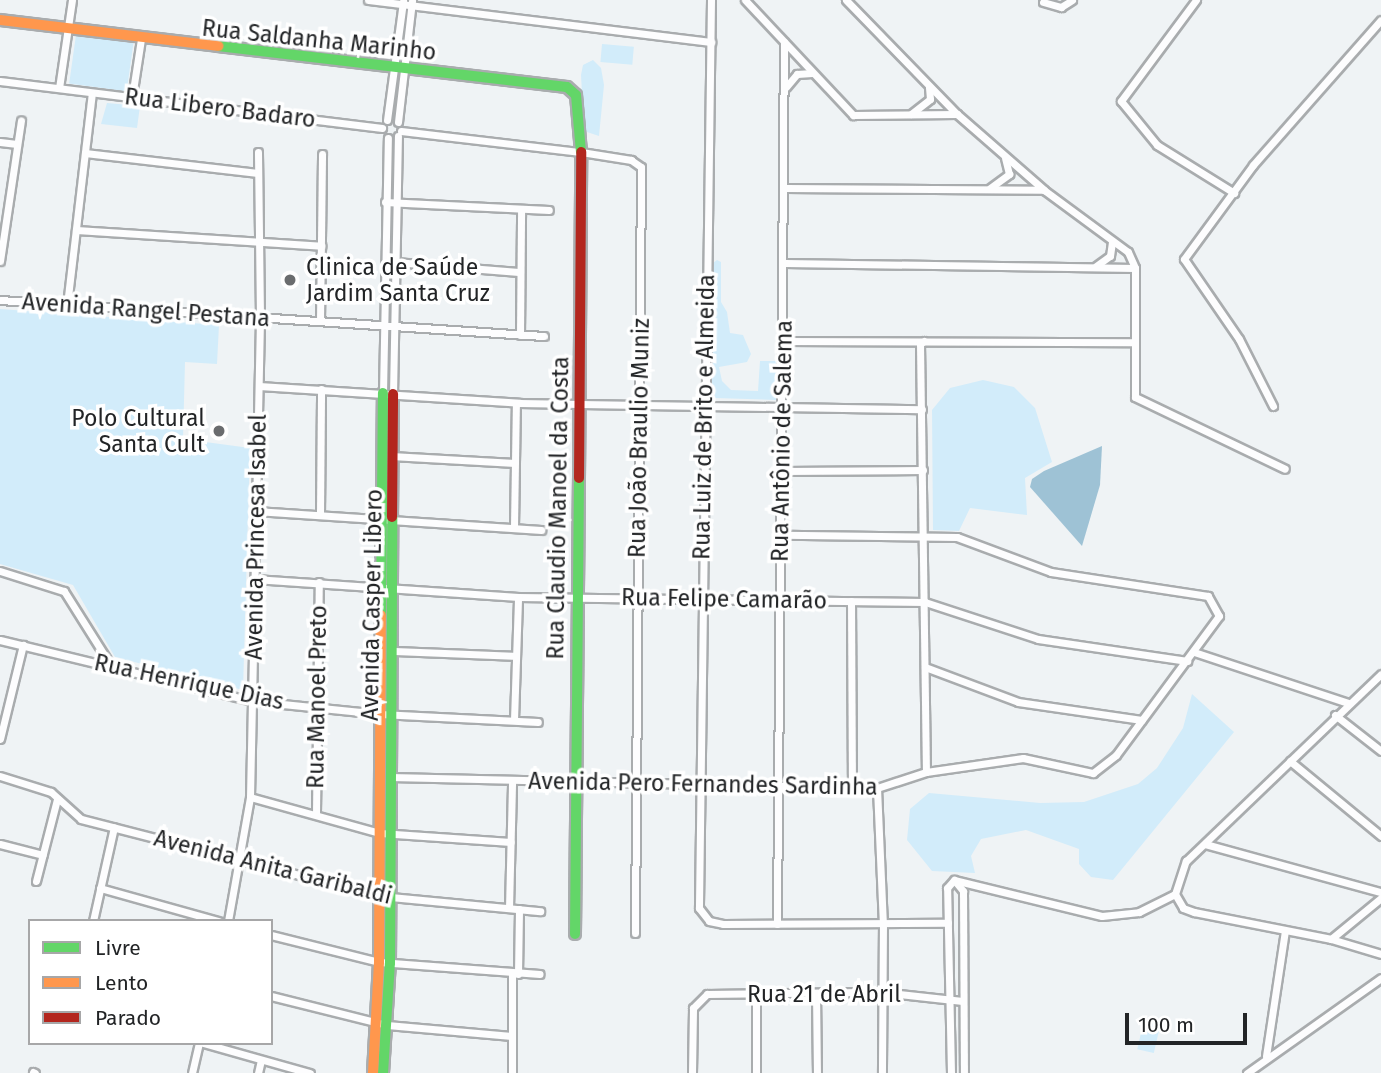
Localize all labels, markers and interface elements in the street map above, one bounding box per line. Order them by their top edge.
street label: Rua Saldanha Marinho [201,14,437,66]
street label: Rua Libero Badaro [123,83,317,133]
place label: Clinica de Saúde Jardim Santa Cruz [306,253,490,307]
marker: Clinica de Saúde Jardim Santa Cruz [280,270,300,290]
street label: Rua Luiz de Brito e Almeida [688,274,720,560]
street label: Avenida Rangel Pestana [21,288,271,332]
street label: Rua João Braulio Muniz [623,318,655,558]
street label: Rua Antônio de Salema [766,320,798,562]
street label: Rua Claudio Manoel da Costa [542,356,574,660]
place label: Polo Cultural Santa Cult [71,404,205,458]
street label: Avenida Princesa Isabel [240,414,272,660]
marker: Polo Cultural Santa Cult [211,423,227,439]
street label: Avenida Casper Libero [356,489,388,721]
street label: Rua Felipe Camarão [621,583,827,615]
street label: Rua Manoel Preto [302,605,332,789]
street label: Rua Henrique Dias [92,648,286,716]
street label: Avenida Pero Fernandes Sardinha [528,767,878,801]
street label: Avenida Anita Garibaldi [151,824,395,910]
legend [28,919,273,1045]
text: Livre [95,935,141,961]
text: Lento [95,970,148,996]
street label: Rua 21 de Abril [747,980,901,1008]
scale bar [1129,1000,1252,1044]
text: Parado [95,1005,161,1031]
text: 100 m [1138,1012,1194,1038]

